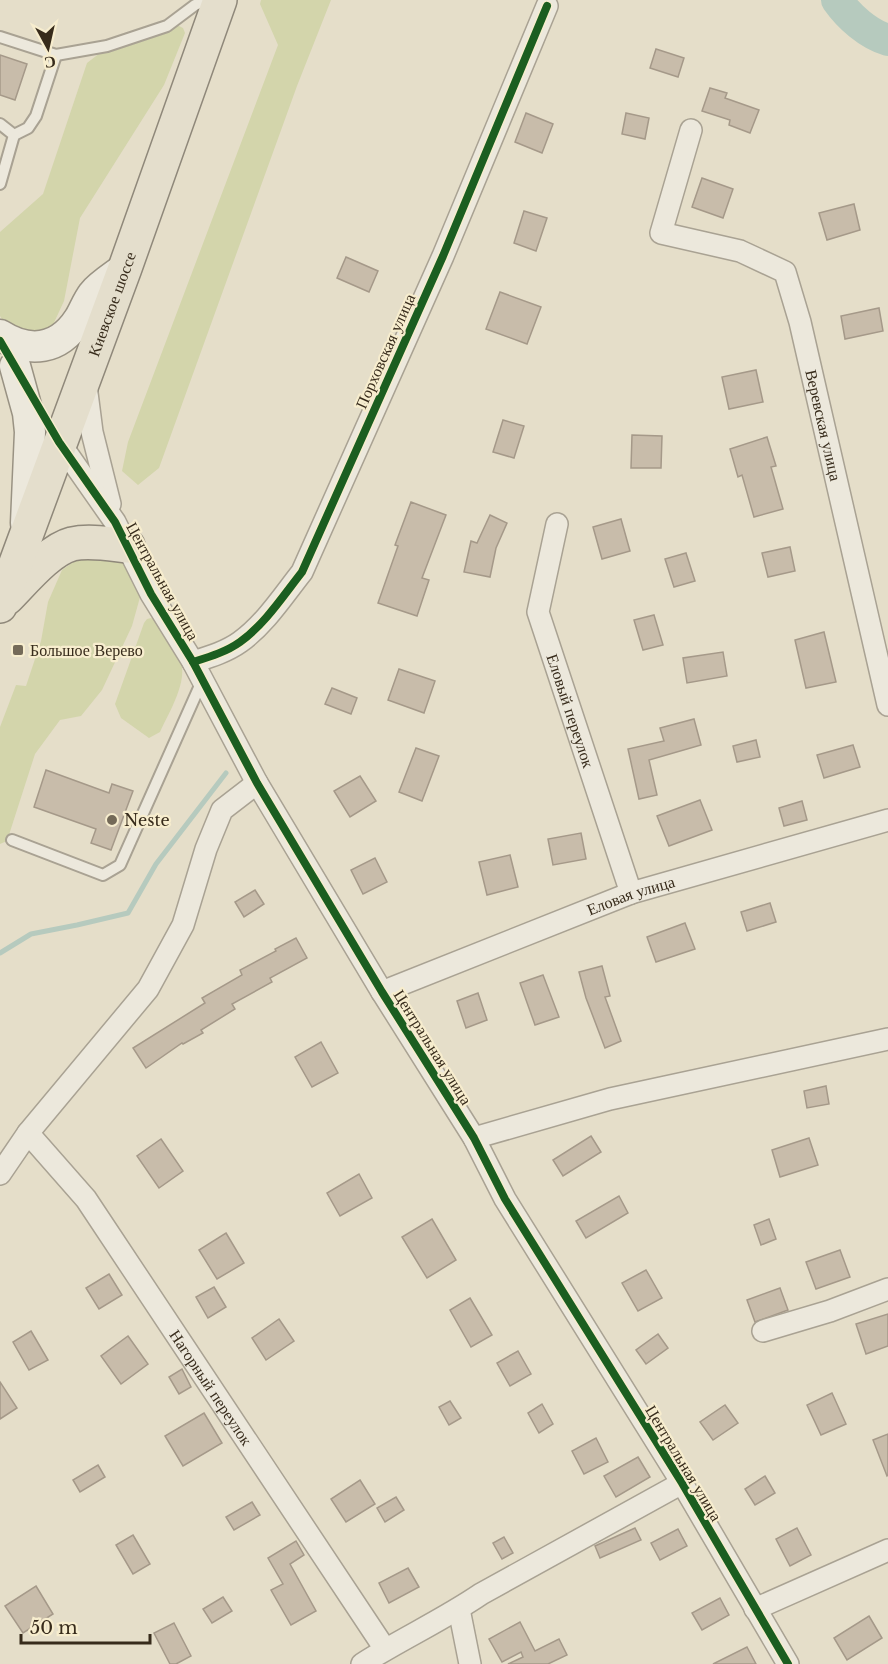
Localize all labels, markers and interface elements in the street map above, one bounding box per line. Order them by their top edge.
north arrow [18,18,78,78]
text: С [43,52,57,74]
street label: Киевское шоссе [83,249,140,359]
street label: Порховская улица [351,290,419,412]
street label: Веревская улица [801,368,846,483]
street label: Центральная улица [122,518,204,644]
place label: Большое Верево [30,640,143,660]
marker: Большое Верево [11,643,25,657]
street label: Еловый переулок [543,651,599,770]
place label: Neste [124,810,170,830]
marker: Neste [105,813,119,827]
street label: Еловая улица [584,871,677,920]
street label: Центральная улица [390,986,476,1108]
street label: Нагорный переулок [166,1326,257,1449]
street label: Центральная улица [641,1401,727,1525]
scale bar [21,1607,150,1645]
text: 50 m [30,1617,78,1639]

